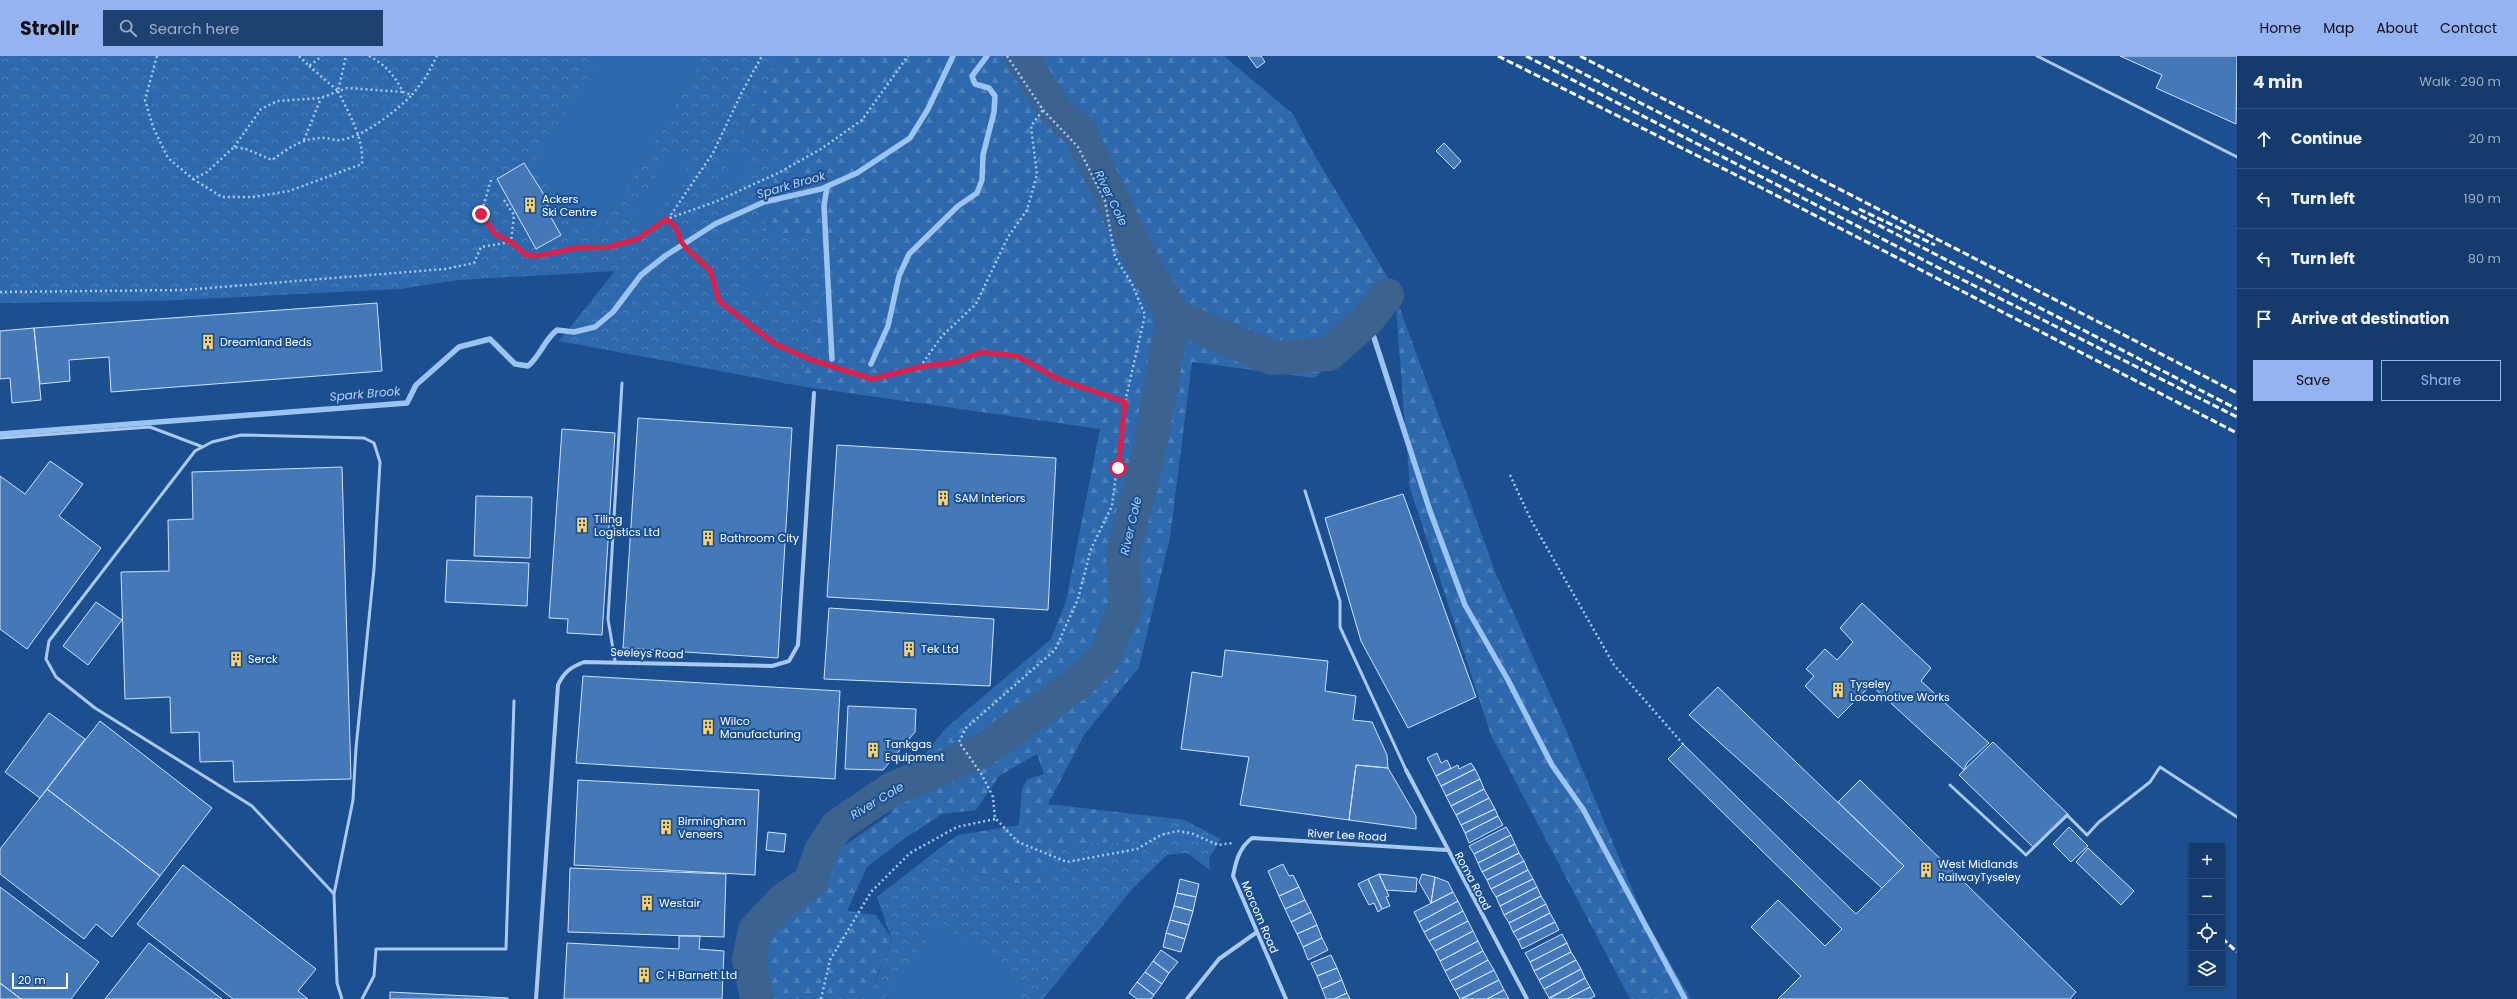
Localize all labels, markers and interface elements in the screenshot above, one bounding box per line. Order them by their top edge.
search box [103,10,383,46]
text: Strollr [20,15,79,42]
icon: search [117,17,139,39]
text: Search here [149,18,239,39]
text: Home [2259,18,2301,38]
text: Map [2323,18,2354,38]
text: About [2376,18,2418,38]
text: Contact [2440,18,2497,38]
text: 4 min [2253,70,2303,94]
text: Walk · 290 m [2419,72,2501,91]
icon: ahead [2253,128,2275,150]
text: Continue [2291,128,2362,149]
text: 20 m [2468,129,2501,148]
water label: Spark Brook [754,166,828,202]
water label: River Cole [1091,167,1132,229]
icon: left [2253,188,2275,210]
text: Turn left [2291,188,2355,209]
text: 190 m [2464,189,2501,208]
place label: Ackers Ski Centre [542,191,597,220]
building icon: Ackers Ski Centre [521,196,539,214]
route end [472,205,490,223]
icon: left [2253,248,2275,270]
text: Turn left [2291,248,2355,269]
text: 80 m [2468,249,2501,268]
icon: arrive [2253,308,2275,330]
text: Arrive at destination [2291,308,2449,329]
building icon: Dreamland Beds [199,333,217,351]
place label: Dreamland Beds [220,334,312,350]
button: Save [2253,360,2373,401]
button: Share [2381,360,2501,401]
water label: Spark Brook [329,382,402,405]
route start [1109,459,1127,477]
building icon: SAM Interiors [934,489,952,507]
place label: SAM Interiors [955,490,1026,506]
water label: River Cole [1116,494,1146,557]
place label: Tiling Logistics Ltd [594,511,660,540]
building icon: Tiling Logistics Ltd [573,516,591,534]
building icon: Bathroom City [699,529,717,547]
place label: Bathroom City [720,530,800,546]
building icon: Tek Ltd [900,640,918,658]
place label: Tek Ltd [921,641,959,657]
street label: Seeleys Road [610,644,684,662]
building icon: Serck [227,650,245,668]
place label: Serck [248,651,278,667]
place label: Tyseley Locomotive Works [1850,676,1950,705]
building icon: Tyseley Locomotive Works [1829,681,1847,699]
place label: Wilco Manufacturing [720,713,801,742]
building icon: Wilco Manufacturing [699,718,717,736]
place label: Tankgas Equipment [885,736,944,765]
building icon: Tankgas Equipment [864,741,882,759]
water label: River Cole [847,778,907,823]
place label: Birmingham Veneers [678,813,746,842]
building icon: Birmingham Veneers [657,818,675,836]
street label: River Lee Road [1307,825,1387,845]
map controls [2189,843,2225,987]
button: + [2189,843,2225,879]
street label: Roma Road [1451,849,1495,913]
place label: West Midlands RailwayTyseley [1938,856,2021,885]
building icon: West Midlands RailwayTyseley [1917,861,1935,879]
street label: Morcom Road [1238,878,1282,956]
button: − [2189,879,2225,915]
building icon: Westair [638,894,656,912]
place label: Westair [659,895,701,911]
button: locate [2189,915,2225,951]
button: layers [2189,951,2225,987]
building icon: C H Barnett Ltd [635,966,653,984]
place label: C H Barnett Ltd [656,967,737,983]
scale bar [12,971,68,990]
text: 20 m [18,972,46,988]

